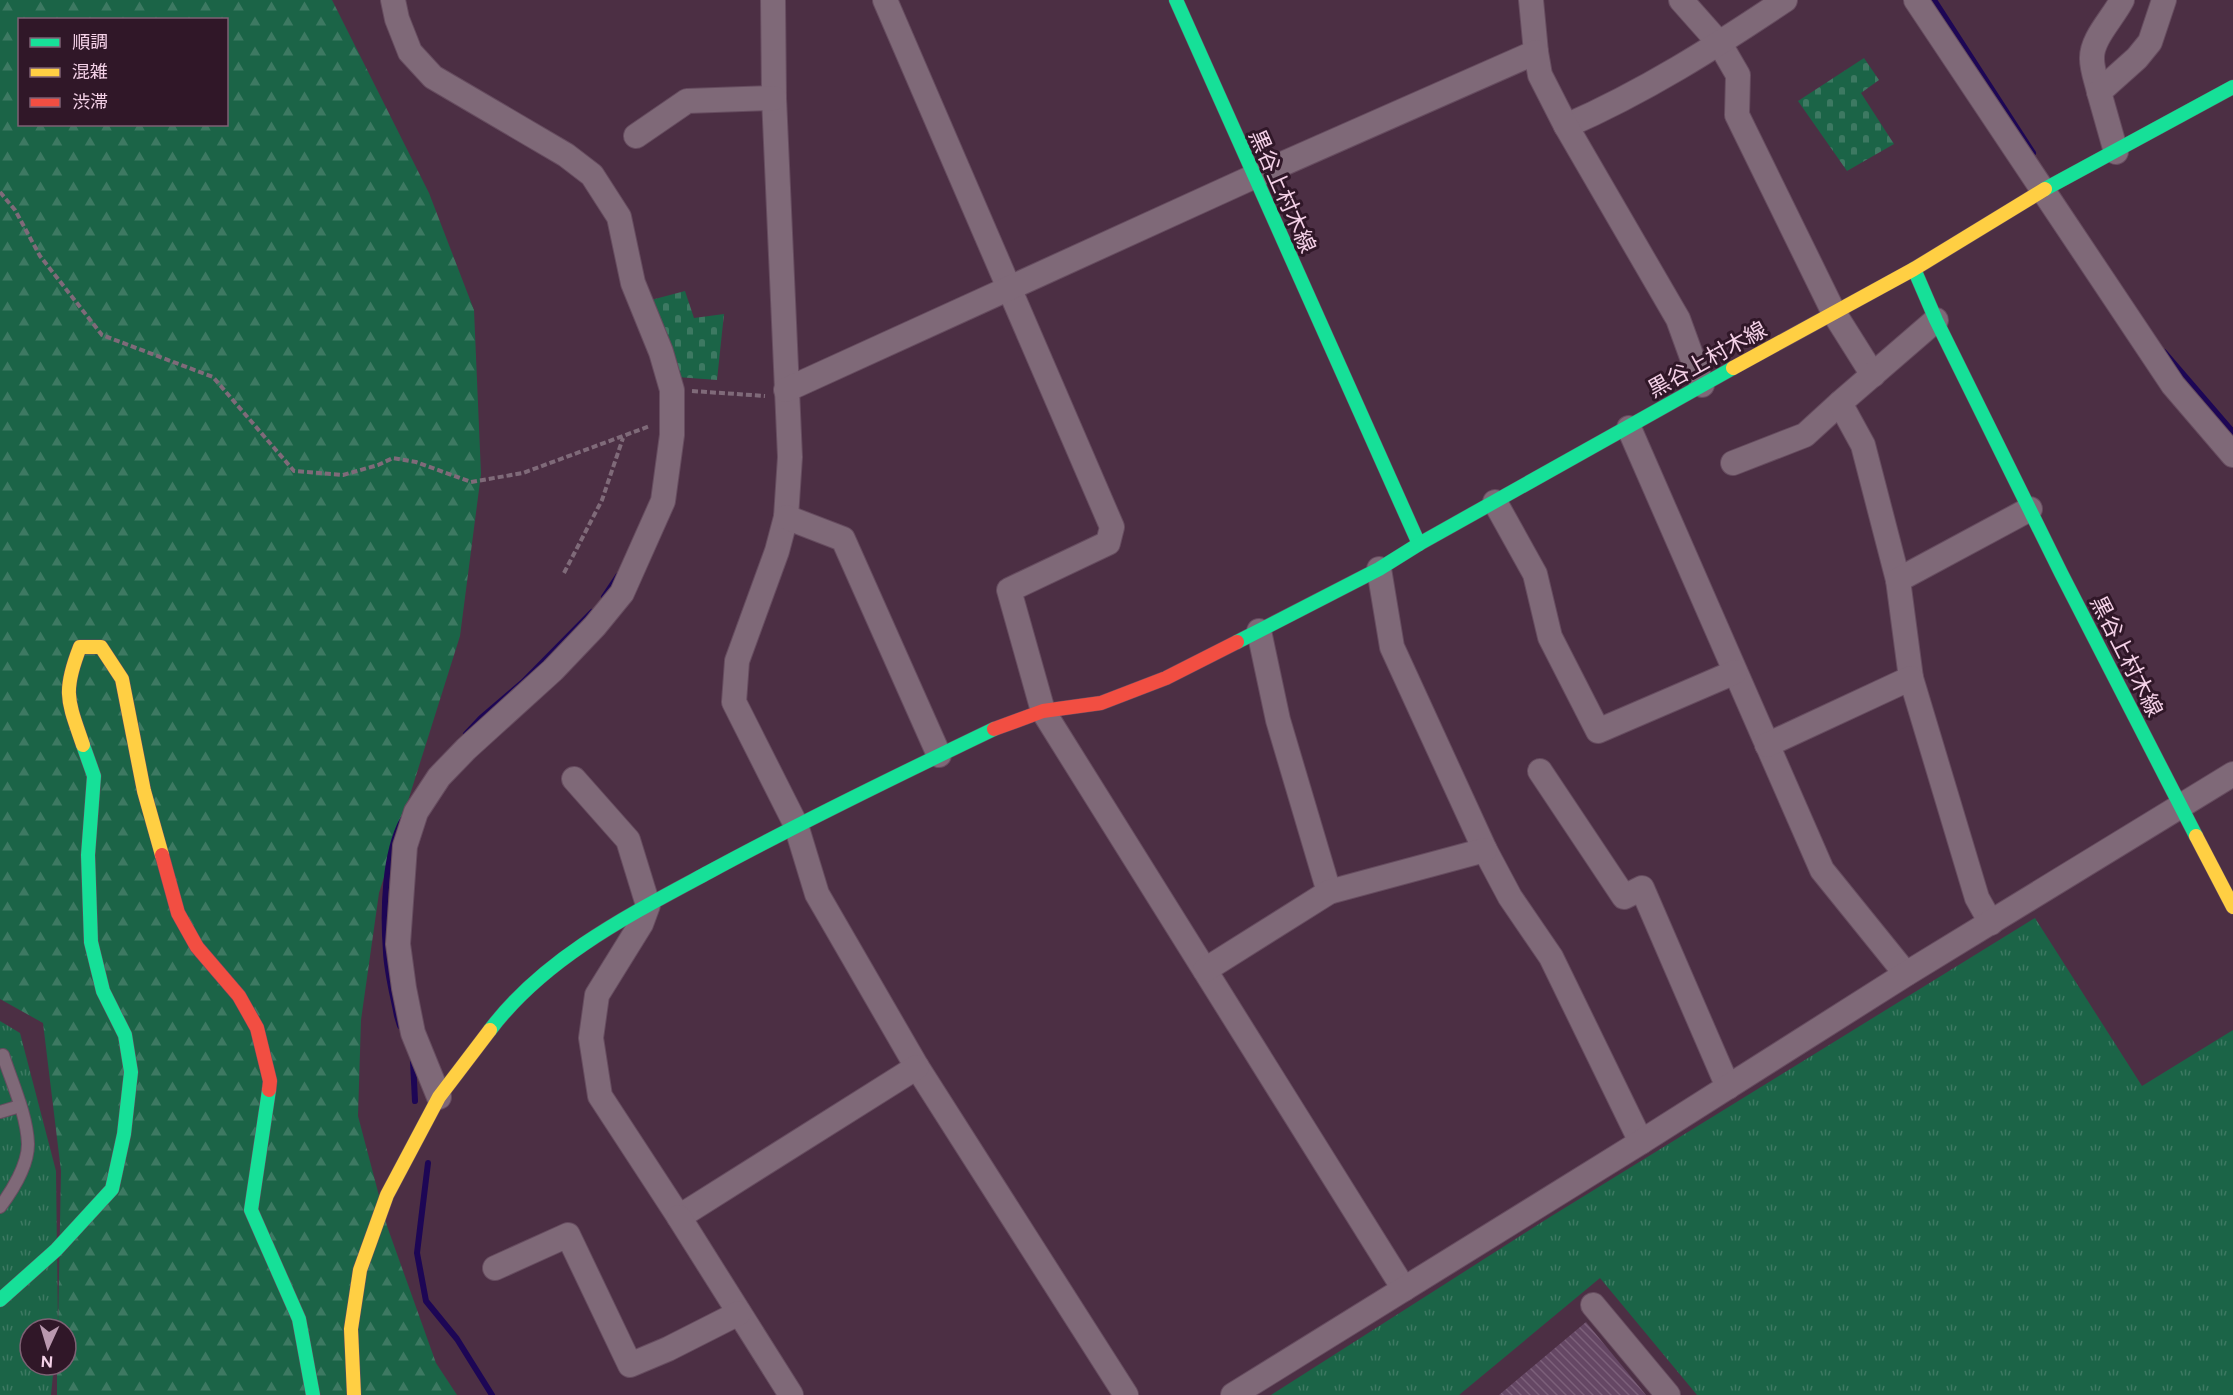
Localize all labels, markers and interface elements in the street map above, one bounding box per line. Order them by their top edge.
legend [18,18,228,126]
text: 順調 [72,31,108,53]
text: 混雑 [72,61,108,83]
text: 渋滞 [72,91,108,113]
street label: 黒谷上村木線 [1243,125,1322,257]
street label: 黒谷上村木線 [1643,316,1772,403]
street label: 黒谷上村木線 [2085,591,2169,721]
north arrow [18,1317,78,1377]
text: N [40,1352,54,1371]

